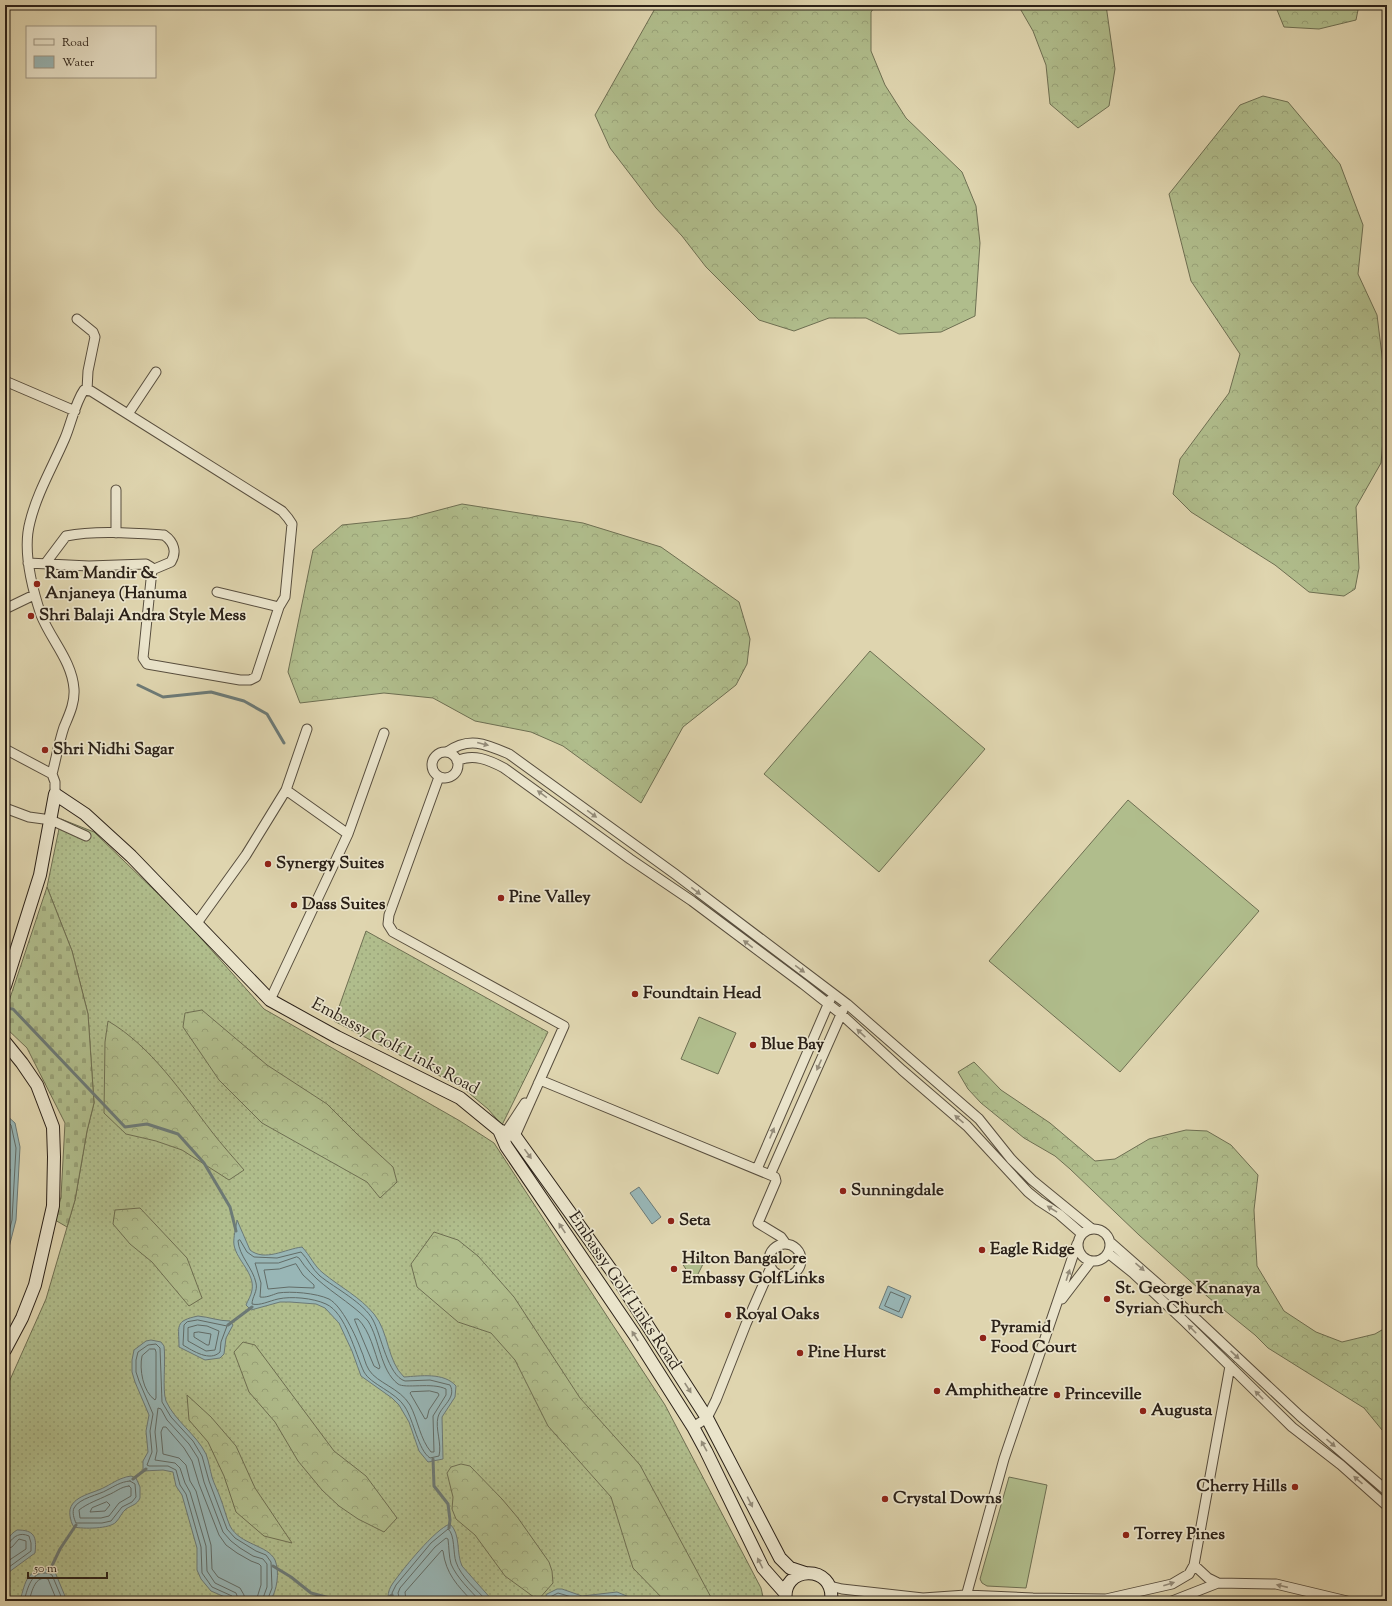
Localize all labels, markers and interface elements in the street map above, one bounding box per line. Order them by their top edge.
legend [26,26,156,78]
text: Road [62,34,89,52]
text: Water [62,54,95,72]
place label: Ram Mandir & Anjaneya (Hanuma [45,562,187,606]
marker: Ram Mandir & Anjaneya (Hanuma [32,579,42,589]
place label: Shri Balaji Andra Style Mess [39,604,246,628]
marker: Shri Balaji Andra Style Mess [26,611,36,621]
place label: Shri Nidhi Sagar [53,738,175,762]
one-way arrow [477,741,489,747]
marker: Shri Nidhi Sagar [40,745,50,755]
one-way arrow [537,790,547,798]
one-way arrow [586,810,597,818]
place label: Synergy Suites [276,852,385,876]
marker: Synergy Suites [263,859,273,869]
place label: Pine Valley [509,886,591,910]
one-way arrow [691,887,702,895]
place label: Dass Suites [302,893,386,917]
marker: Pine Valley [496,893,506,903]
marker: Dass Suites [289,900,299,910]
one-way arrow [743,940,754,948]
one-way arrow [795,965,805,973]
place label: Foundtain Head [643,982,762,1006]
marker: Foundtain Head [630,989,640,999]
street label: Embassy Golf Links Road [307,993,484,1102]
one-way arrow [857,1029,866,1038]
place label: Blue Bay [761,1033,825,1057]
marker: Blue Bay [748,1040,758,1050]
one-way arrow [816,1059,822,1070]
one-way arrow [954,1114,964,1123]
one-way arrow [769,1127,775,1138]
one-way arrow [523,1148,532,1159]
place label: Sunningdale [851,1179,944,1203]
marker: Sunningdale [838,1186,848,1196]
one-way arrow [1047,1205,1057,1213]
street label: Embassy Golf Links Road [562,1207,686,1376]
place label: Seta [679,1209,711,1233]
marker: Seta [666,1216,676,1226]
one-way arrow [558,1223,566,1234]
place label: Eagle Ridge [990,1238,1075,1262]
marker: Eagle Ridge [977,1245,987,1255]
place label: Hilton Bangalore Embassy GolfLinks [682,1247,825,1291]
one-way arrow [1135,1262,1144,1271]
marker: Hilton Bangalore Embassy GolfLinks [669,1264,679,1274]
one-way arrow [1065,1268,1071,1280]
place label: St. George Knanaya Syrian Church [1115,1277,1260,1321]
marker: St. George Knanaya Syrian Church [1102,1294,1112,1304]
place label: Royal Oaks [736,1303,820,1327]
marker: Royal Oaks [723,1310,733,1320]
place label: Pyramid Food Court [991,1316,1077,1360]
one-way arrow [1187,1324,1197,1334]
one-way arrow [631,1331,639,1341]
marker: Pyramid Food Court [978,1333,988,1343]
place label: Pine Hurst [808,1341,886,1365]
marker: Pine Hurst [795,1348,805,1358]
one-way arrow [1230,1350,1240,1360]
place label: Amphitheatre [945,1379,1048,1403]
one-way arrow [684,1382,691,1394]
place label: Princeville [1065,1383,1142,1407]
marker: Amphitheatre [932,1386,942,1396]
marker: Princeville [1052,1390,1062,1400]
one-way arrow [1254,1390,1264,1400]
place label: Augusta [1151,1399,1213,1423]
marker: Augusta [1138,1406,1148,1416]
one-way arrow [1326,1438,1336,1447]
one-way arrow [700,1440,707,1452]
place label: Cherry Hills [1196,1475,1287,1499]
one-way arrow [1353,1476,1362,1485]
marker: Cherry Hills [1290,1482,1300,1492]
place label: Crystal Downs [893,1487,1002,1511]
marker: Crystal Downs [880,1494,890,1504]
one-way arrow [747,1496,754,1508]
place label: Torrey Pines [1134,1523,1225,1547]
marker: Torrey Pines [1121,1530,1131,1540]
scale bar [28,1554,107,1580]
one-way arrow [757,1557,764,1569]
text: 50 m [33,1560,57,1578]
one-way arrow [1163,1581,1175,1587]
one-way arrow [1276,1582,1288,1588]

